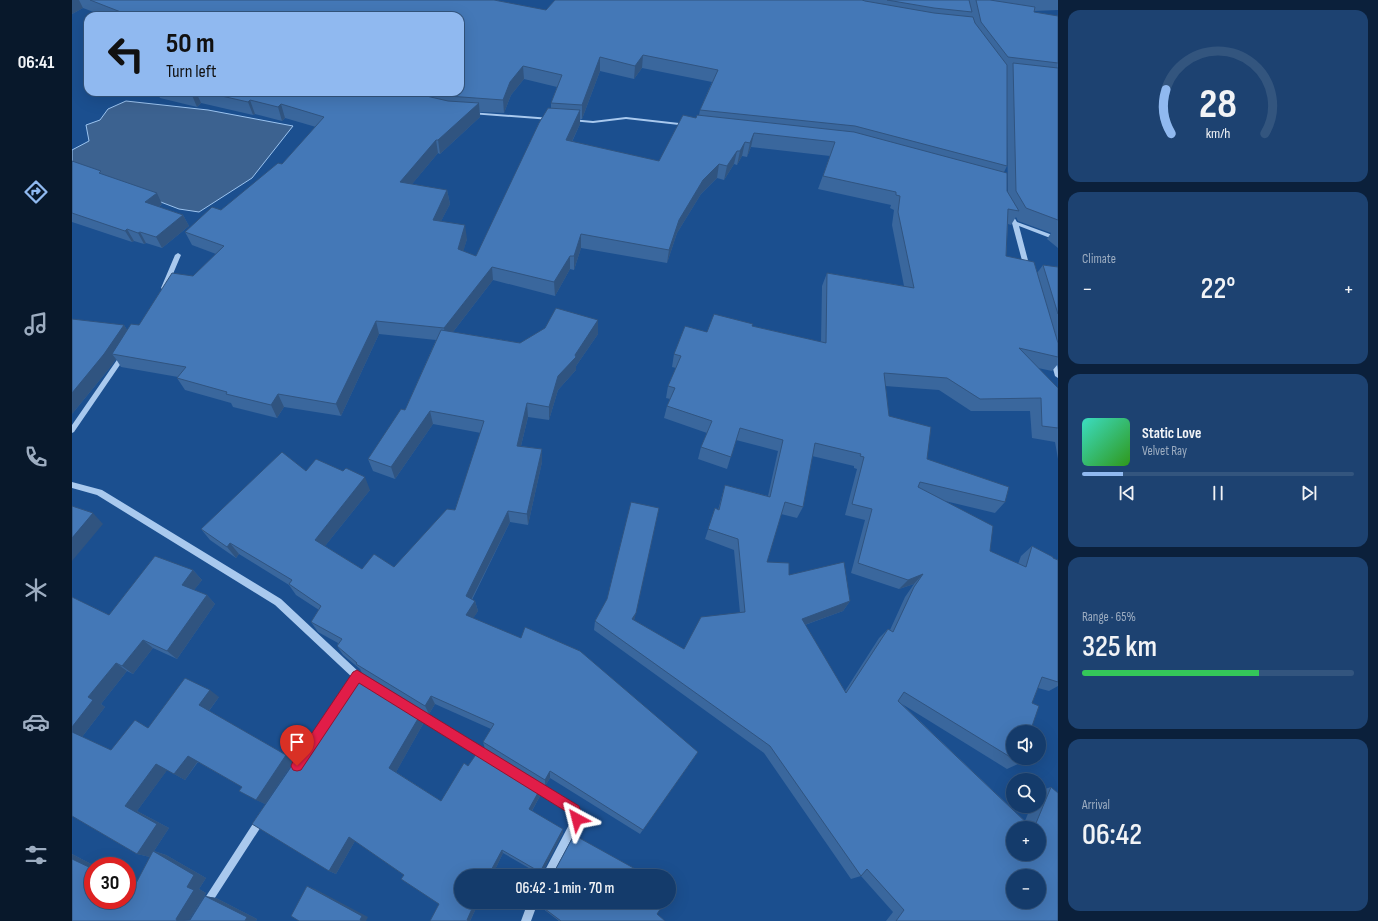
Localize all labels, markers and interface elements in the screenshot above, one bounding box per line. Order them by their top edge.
text: 50 m [166,27,215,60]
icon: left [100,28,152,80]
text: 06:41 [18,52,54,73]
text: Turn left [166,61,217,82]
text: 28 [1199,80,1237,129]
text: km/h [1206,125,1230,142]
icon: directions [22,178,50,206]
text: Climate [1082,251,1116,267]
text: 22° [1201,271,1235,307]
text: − [1082,276,1093,303]
text: + [1343,276,1354,303]
icon: music [22,310,50,338]
text: Static Love [1142,424,1201,443]
icon: phone [22,443,50,471]
text: Velvet Ray [1142,443,1187,459]
icon: previous [1116,482,1138,504]
icon: pause [1207,482,1229,504]
icon: next [1298,482,1320,504]
icon: climate [22,576,50,604]
text: Range · 65% [1082,609,1136,625]
text: 325 km [1082,629,1157,665]
icon: car [22,708,50,736]
pin [280,725,314,766]
map controls [1006,725,1046,909]
button: sound [1006,725,1046,765]
icon: arrive [286,731,308,753]
button: search [1006,773,1046,813]
text: Arrival [1082,797,1110,813]
position arrow [556,798,598,840]
text: 06:42 [1082,817,1142,853]
button: + [1006,821,1046,861]
icon: filters [22,841,50,869]
speed limit sign: 30 [84,857,136,909]
button: − [1006,869,1046,909]
text: 06:42 · 1 min · 70 m [516,879,614,898]

